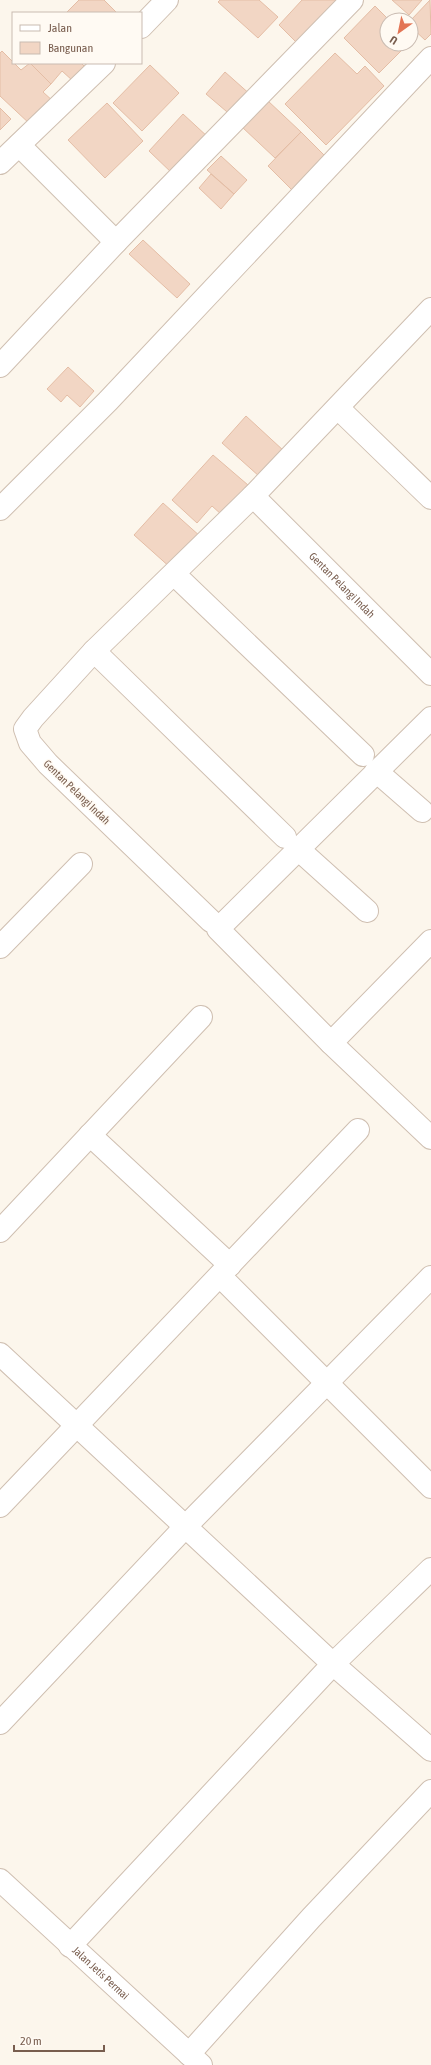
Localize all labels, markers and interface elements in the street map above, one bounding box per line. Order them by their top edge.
legend [12,12,142,64]
north arrow [379,12,419,52]
text: Jalan [48,21,72,35]
text: U [388,34,400,47]
text: Bangunan [48,41,93,55]
street label: Gentan Pelangi Indah [307,550,377,620]
street label: Gentan Pelangi Indah [41,757,113,827]
street label: Jalan Jetis Permai [70,1944,131,2002]
scale bar [14,2027,104,2053]
text: 20 m [20,2034,42,2048]

